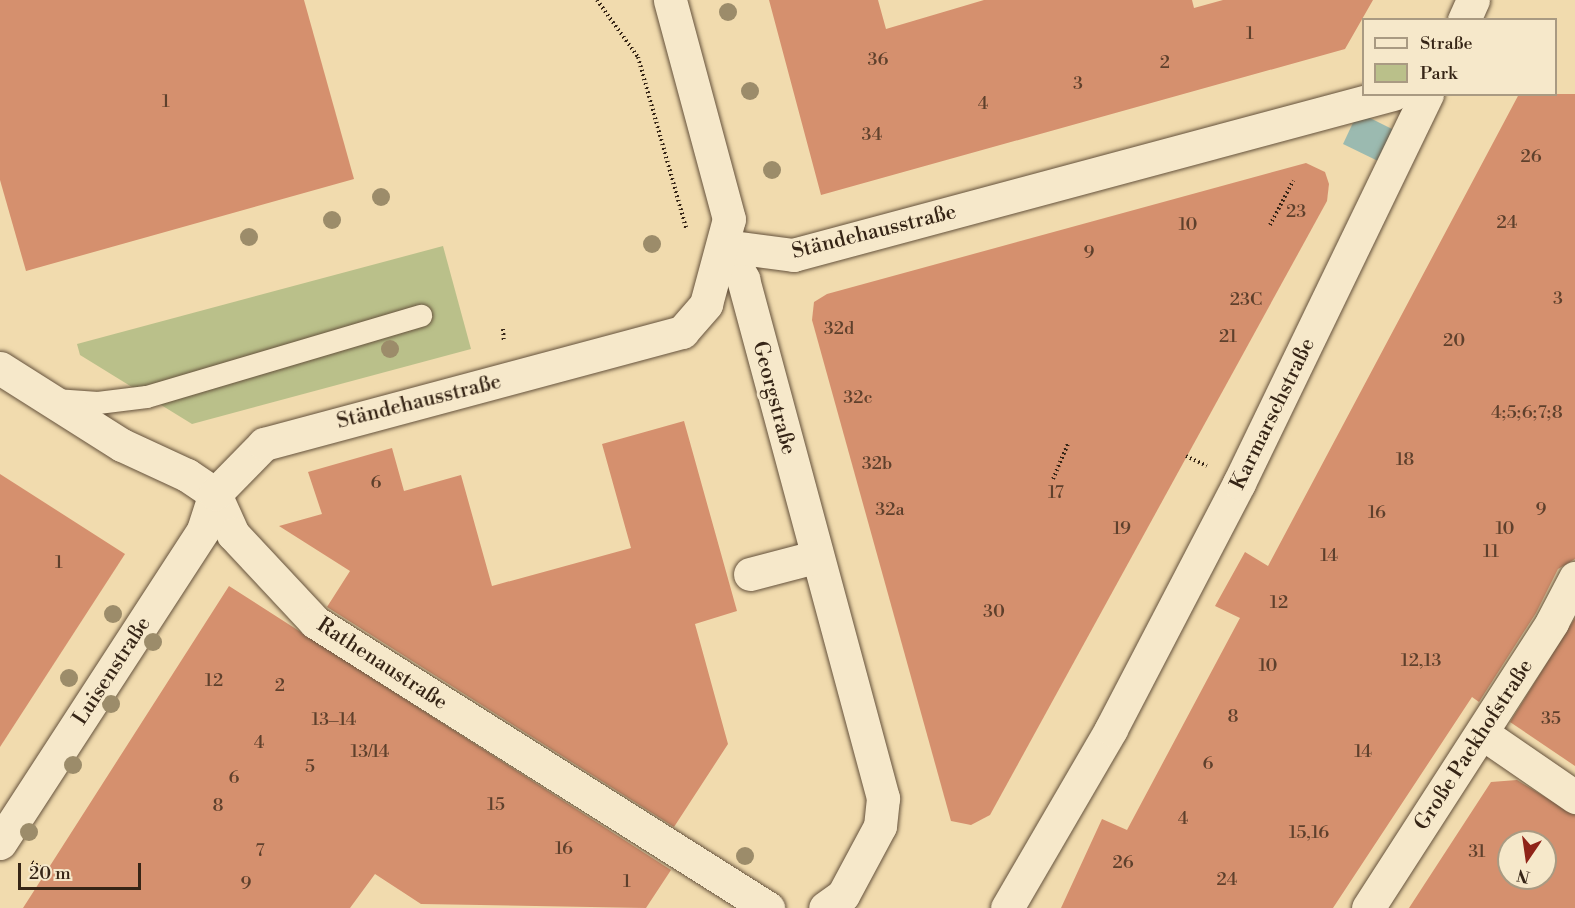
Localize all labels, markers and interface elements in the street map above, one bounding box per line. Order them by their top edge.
legend [1362,18,1557,96]
house number: 1 [1246,23,1254,45]
text: Straße [1420,32,1473,55]
house number: 36 [868,49,888,71]
house number: 2 [1160,52,1170,74]
text: Park [1420,62,1457,85]
house number: 3 [1073,73,1083,95]
house number: 1 [162,91,170,113]
house number: 4 [978,93,988,115]
house number: 34 [862,124,882,146]
house number: 26 [1520,146,1542,168]
street label: Ständehausstraße [789,199,959,265]
house number: 23 [1286,201,1306,223]
house number: 24 [1496,212,1518,234]
house number: 10 [1178,214,1198,236]
house number: 9 [1084,242,1094,264]
house number: 3 [1553,288,1563,310]
house number: 23C [1230,289,1262,311]
house number: 32d [824,318,854,340]
house number: 21 [1219,326,1237,348]
house number: 20 [1443,330,1465,352]
street label: Karmarschstraße [1225,334,1321,494]
street label: Georgstraße [747,338,801,458]
street label: Ständehausstraße [334,369,504,435]
house number: 32c [843,387,873,409]
house number: 4;5;6;7;8 [1491,402,1563,424]
house number: 18 [1396,449,1414,471]
house number: 32b [862,453,892,475]
house number: 6 [371,472,381,494]
house number: 17 [1048,482,1064,504]
house number: 32a [875,499,905,521]
house number: 9 [1536,499,1546,521]
house number: 16 [1368,502,1386,524]
house number: 19 [1113,518,1131,540]
house number: 10 [1495,518,1515,540]
house number: 11 [1483,541,1499,563]
house number: 14 [1320,545,1338,567]
house number: 1 [55,552,63,574]
house number: 12 [1270,592,1288,614]
house number: 30 [983,601,1005,623]
street label: Luisenstraße [68,612,156,730]
street label: Rathenaustraße [312,612,452,716]
house number: 12,13 [1401,650,1441,672]
house number: 10 [1258,655,1278,677]
street label: Große Packhofstraße [1409,655,1539,835]
house number: 12 [205,670,223,692]
house number: 2 [275,675,285,697]
house number: 8 [1227,706,1239,728]
house number: 35 [1541,708,1561,730]
house number: 13–14 [311,709,357,731]
house number: 4 [254,732,264,754]
house number: 13/14 [351,741,389,763]
house number: 14 [1354,741,1372,763]
house number: 6 [1203,753,1213,775]
house number: 5 [305,756,315,778]
house number: 6 [229,767,239,789]
house number: 15 [487,794,505,816]
house number: 8 [212,795,224,817]
house number: 4 [1178,808,1188,830]
house number: 15,16 [1289,822,1329,844]
north arrow [1497,830,1557,890]
house number: 16 [555,838,573,860]
house number: 7 [255,840,265,862]
house number: 31 [1468,841,1486,863]
scale bar [21,851,144,889]
house number: 26 [1112,852,1134,874]
text: 20 m [29,862,71,885]
text: N [1515,864,1532,887]
house number: 24 [1216,869,1238,891]
house number: 1 [623,871,631,893]
house number: 9 [241,873,251,895]

